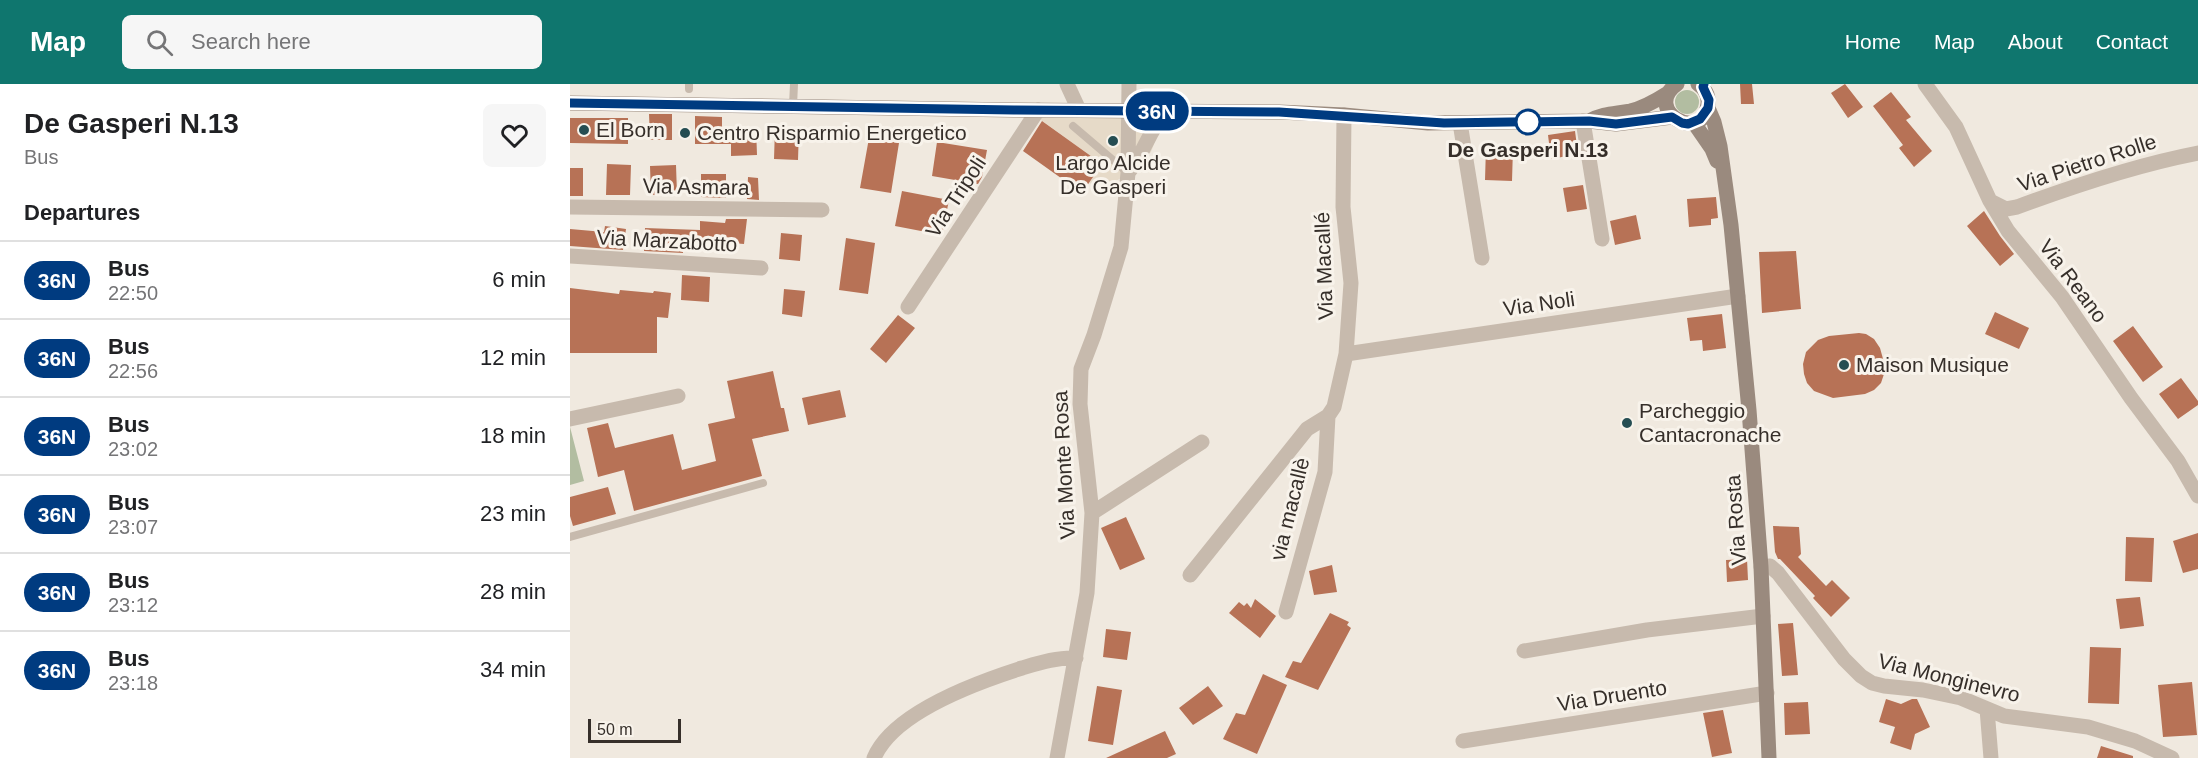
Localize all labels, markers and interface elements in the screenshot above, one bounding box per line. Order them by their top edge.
search box [122,15,542,69]
text: Map [30,26,86,57]
icon: search [143,26,176,59]
text: Search here [191,29,311,54]
text: Home [1845,30,1901,53]
text: Map [1934,30,1975,53]
text: About [2008,30,2063,53]
text: Contact [2096,30,2168,53]
line badge: 36N [1122,92,1192,130]
text: 36N [1138,100,1176,123]
button: heart [483,104,546,167]
text: De Gasperi N.13 [24,108,239,139]
marker: De Gasperi N.13 [1515,109,1541,135]
place label: El Born [596,118,665,141]
place label: Centro Risparmio Energetico [697,121,967,144]
marker: El Born [577,123,591,137]
marker: Centro Risparmio Energetico [678,126,692,140]
street label: Via Pietro Rolle [2015,129,2159,196]
marker: Largo Alcide De Gasperi [1106,134,1120,148]
place label: De Gasperi N.13 [1447,138,1609,161]
text: Bus [24,146,58,168]
place label: Largo Alcide De Gasperi [1055,151,1171,198]
street label: Via Tripoli [921,152,990,241]
street label: Via Asmara [642,174,750,199]
text: Departures [24,200,140,225]
street label: Via Macallé [1310,212,1337,320]
street label: Via Marzabotto [596,225,738,256]
street label: Via Reano [2035,235,2112,327]
text: Bus [108,256,150,281]
text: 6 min [492,267,546,292]
text: 36N [38,269,76,292]
text: 22:50 [108,282,158,304]
street label: Via Noli [1502,287,1576,320]
text: Bus [108,334,150,359]
text: 12 min [480,345,546,370]
text: 36N [38,347,76,370]
place label: Maison Musique [1856,353,2009,376]
marker: Maison Musique [1837,358,1851,372]
text: 22:56 [108,360,158,382]
street label: Via Monte Rosa [1048,390,1079,540]
place label: Parcheggio Cantacronache [1639,399,1781,446]
text: Bus [108,412,150,437]
marker: Parcheggio Cantacronache [1620,416,1634,430]
text: 18 min [480,423,546,448]
text: 36N [38,425,76,448]
text: 23:02 [108,438,158,460]
street label: via macallè [1266,455,1313,563]
street label: Via Rosta [1721,474,1750,566]
text: Bus [108,490,150,515]
text: 23 min [480,501,546,526]
text: 36N [38,503,76,526]
text: 23:07 [108,516,158,538]
text: Bus [108,568,150,593]
text: 28 min [480,579,546,604]
text: 36N [38,581,76,604]
text: 23:12 [108,594,158,616]
text: Bus [108,646,150,671]
street label: Via Monginevro [1876,649,2023,706]
text: 34 min [480,657,546,682]
text: 36N [38,659,76,682]
text: 23:18 [108,672,158,694]
street label: Via Druento [1556,676,1668,716]
scale bar [588,716,681,744]
text: 50 m [597,721,633,738]

